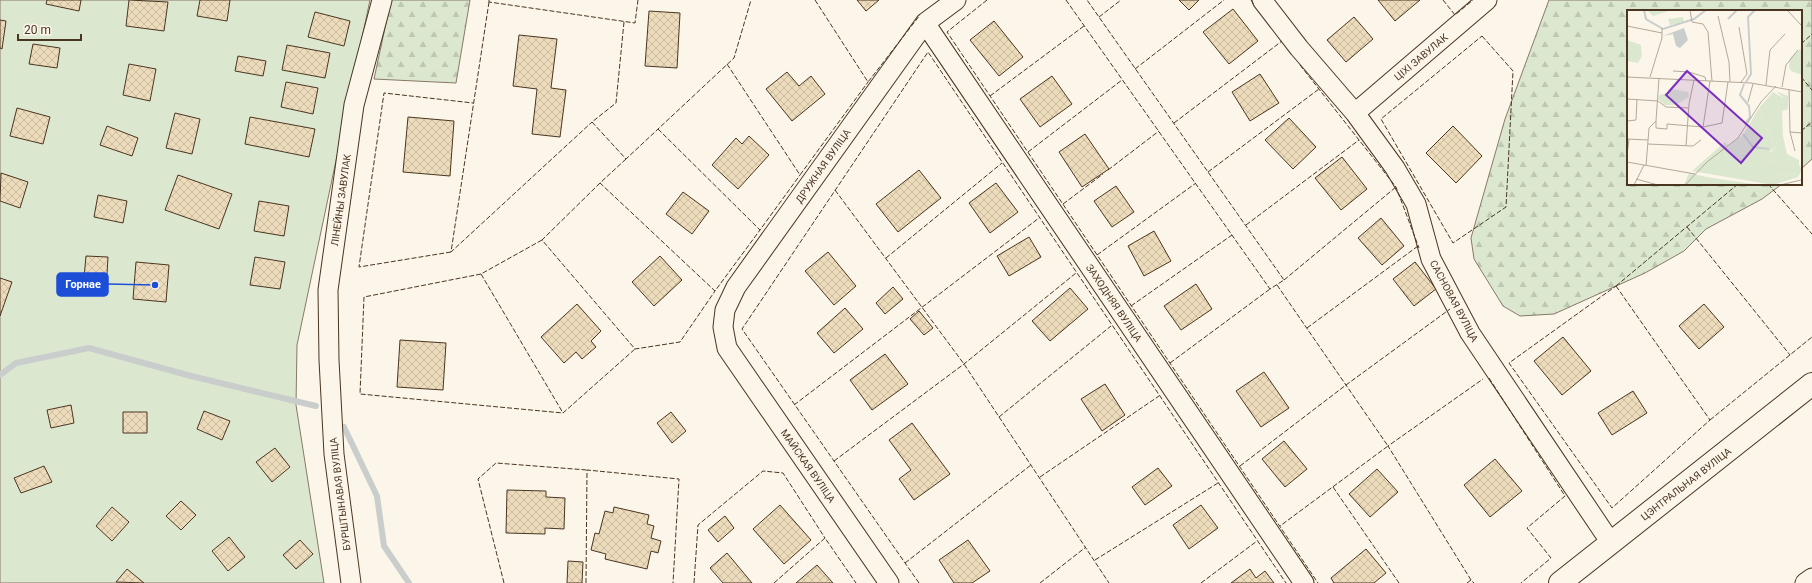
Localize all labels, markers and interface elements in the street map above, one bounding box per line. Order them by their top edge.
inset map [1627,10,1802,185]
scale bar [18,16,81,42]
text: 20 m [24,23,51,37]
street label: ЦІХІ ЗАВУЛАК [1392,31,1450,83]
street label: ДРУЖНАЯ ВУЛІЦА [793,127,853,205]
street label: ЛІНЕЙНЫ ЗАВУЛАК [328,153,353,247]
street label: САСНОВАЯ ВУЛІЦА [1428,258,1480,344]
street label: ЗАХОДНЯЯ ВУЛІЦА [1084,262,1144,344]
callout: Горнае [57,273,108,296]
text: Горнае [65,278,101,291]
street label: МАЙСКАЯ ВУЛІЦА [779,427,838,505]
street label: БУРШТЫНАВАЯ ВУЛІЦА [328,436,352,551]
street label: ЦЭНТРАЛЬНАЯ ВУЛІЦА [1639,445,1734,523]

